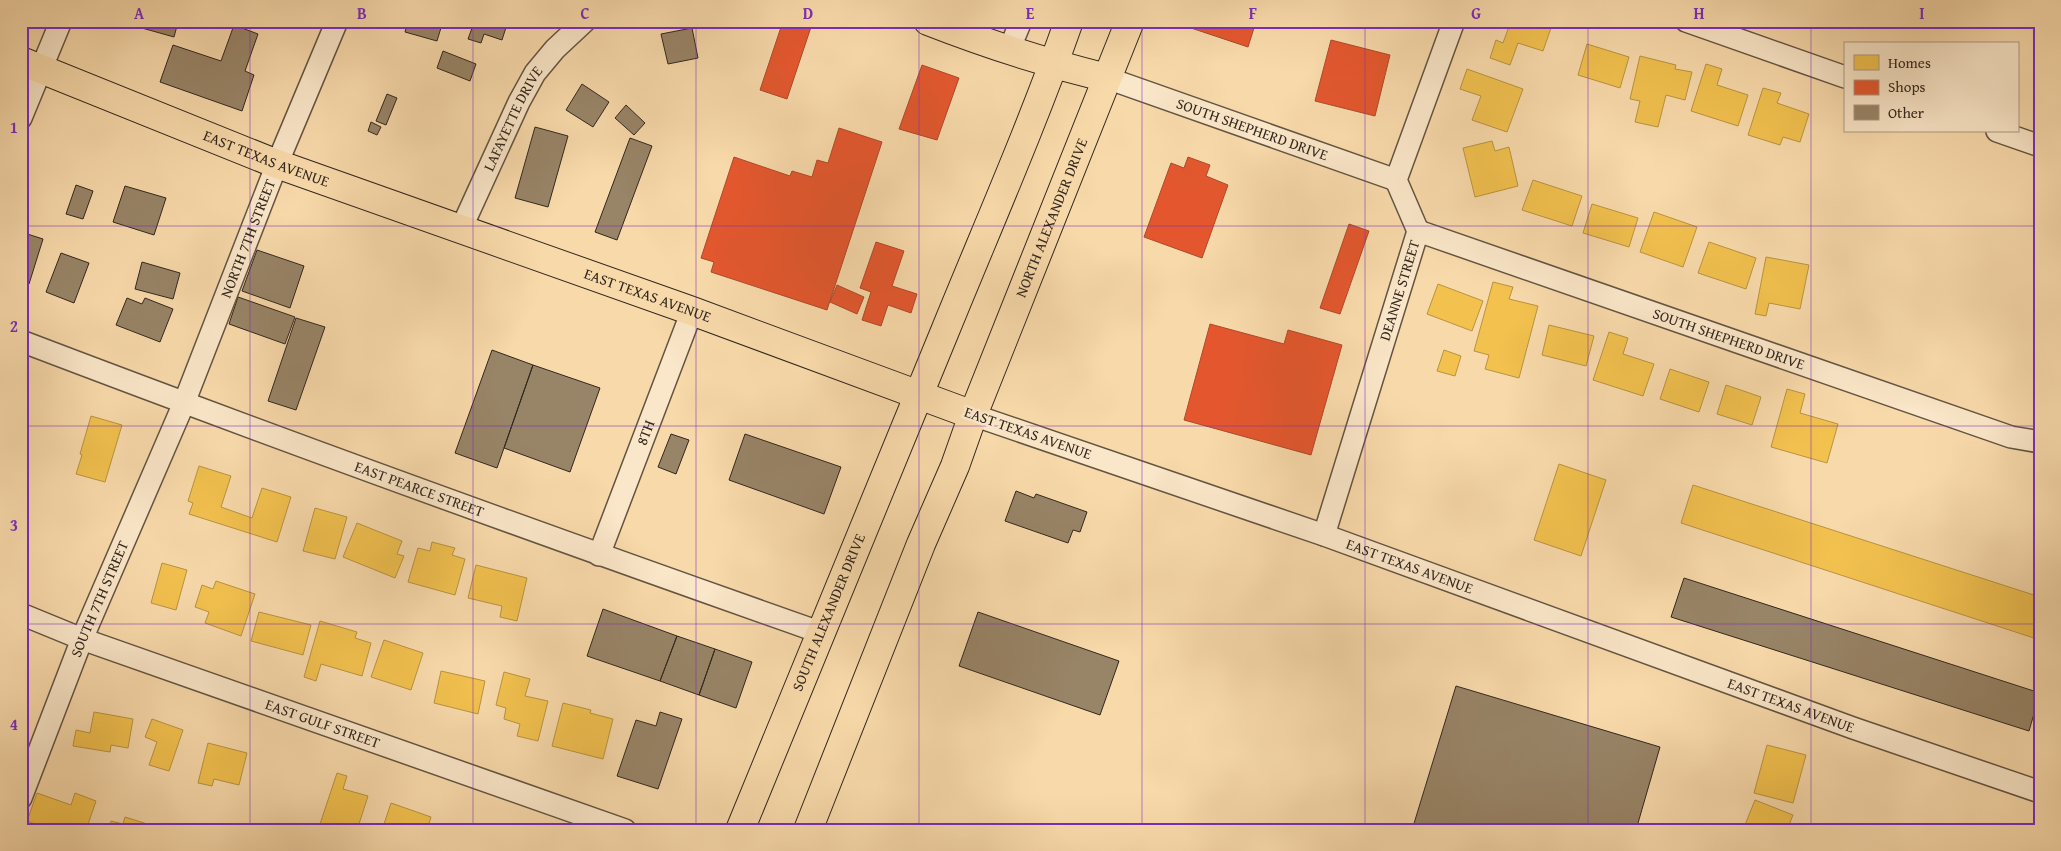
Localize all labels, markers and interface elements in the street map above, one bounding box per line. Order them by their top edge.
text: A [134,1,145,25]
text: B [357,1,367,25]
text: C [580,1,590,25]
text: D [803,1,813,25]
text: E [1026,1,1035,25]
text: F [1249,1,1257,25]
text: G [1471,1,1481,25]
text: H [1693,1,1705,25]
text: I [1919,1,1925,25]
legend [1844,42,2018,132]
text: Homes [1888,52,1931,73]
street label: LAFAYETTE DRIVE [478,61,547,174]
text: Shops [1888,76,1925,97]
street label: SOUTH SHEPHERD DRIVE [1174,92,1331,165]
text: Other [1888,102,1924,123]
text: 1 [10,115,18,139]
street label: EAST TEXAS AVENUE [200,124,333,192]
street label: NORTH ALEXANDER DRIVE [1010,134,1092,300]
street label: NORTH 7TH STREET [215,175,280,301]
street label: DEANNE STREET [1374,237,1425,343]
street label: EAST TEXAS AVENUE [581,263,715,327]
street label: SOUTH SHEPHERD DRIVE [1650,302,1808,375]
text: 2 [10,314,18,338]
street label: EAST TEXAS AVENUE [962,401,1095,464]
street label: 8TH [631,417,660,448]
street label: EAST PEARCE STREET [352,455,488,522]
text: 3 [10,513,18,537]
street label: SOUTH ALEXANDER DRIVE [786,530,870,694]
street label: EAST TEXAS AVENUE [1343,533,1476,599]
street label: SOUTH 7TH STREET [65,537,134,660]
street label: EAST TEXAS AVENUE [1725,672,1858,738]
street label: EAST GULF STREET [262,693,384,753]
text: 4 [10,712,18,736]

